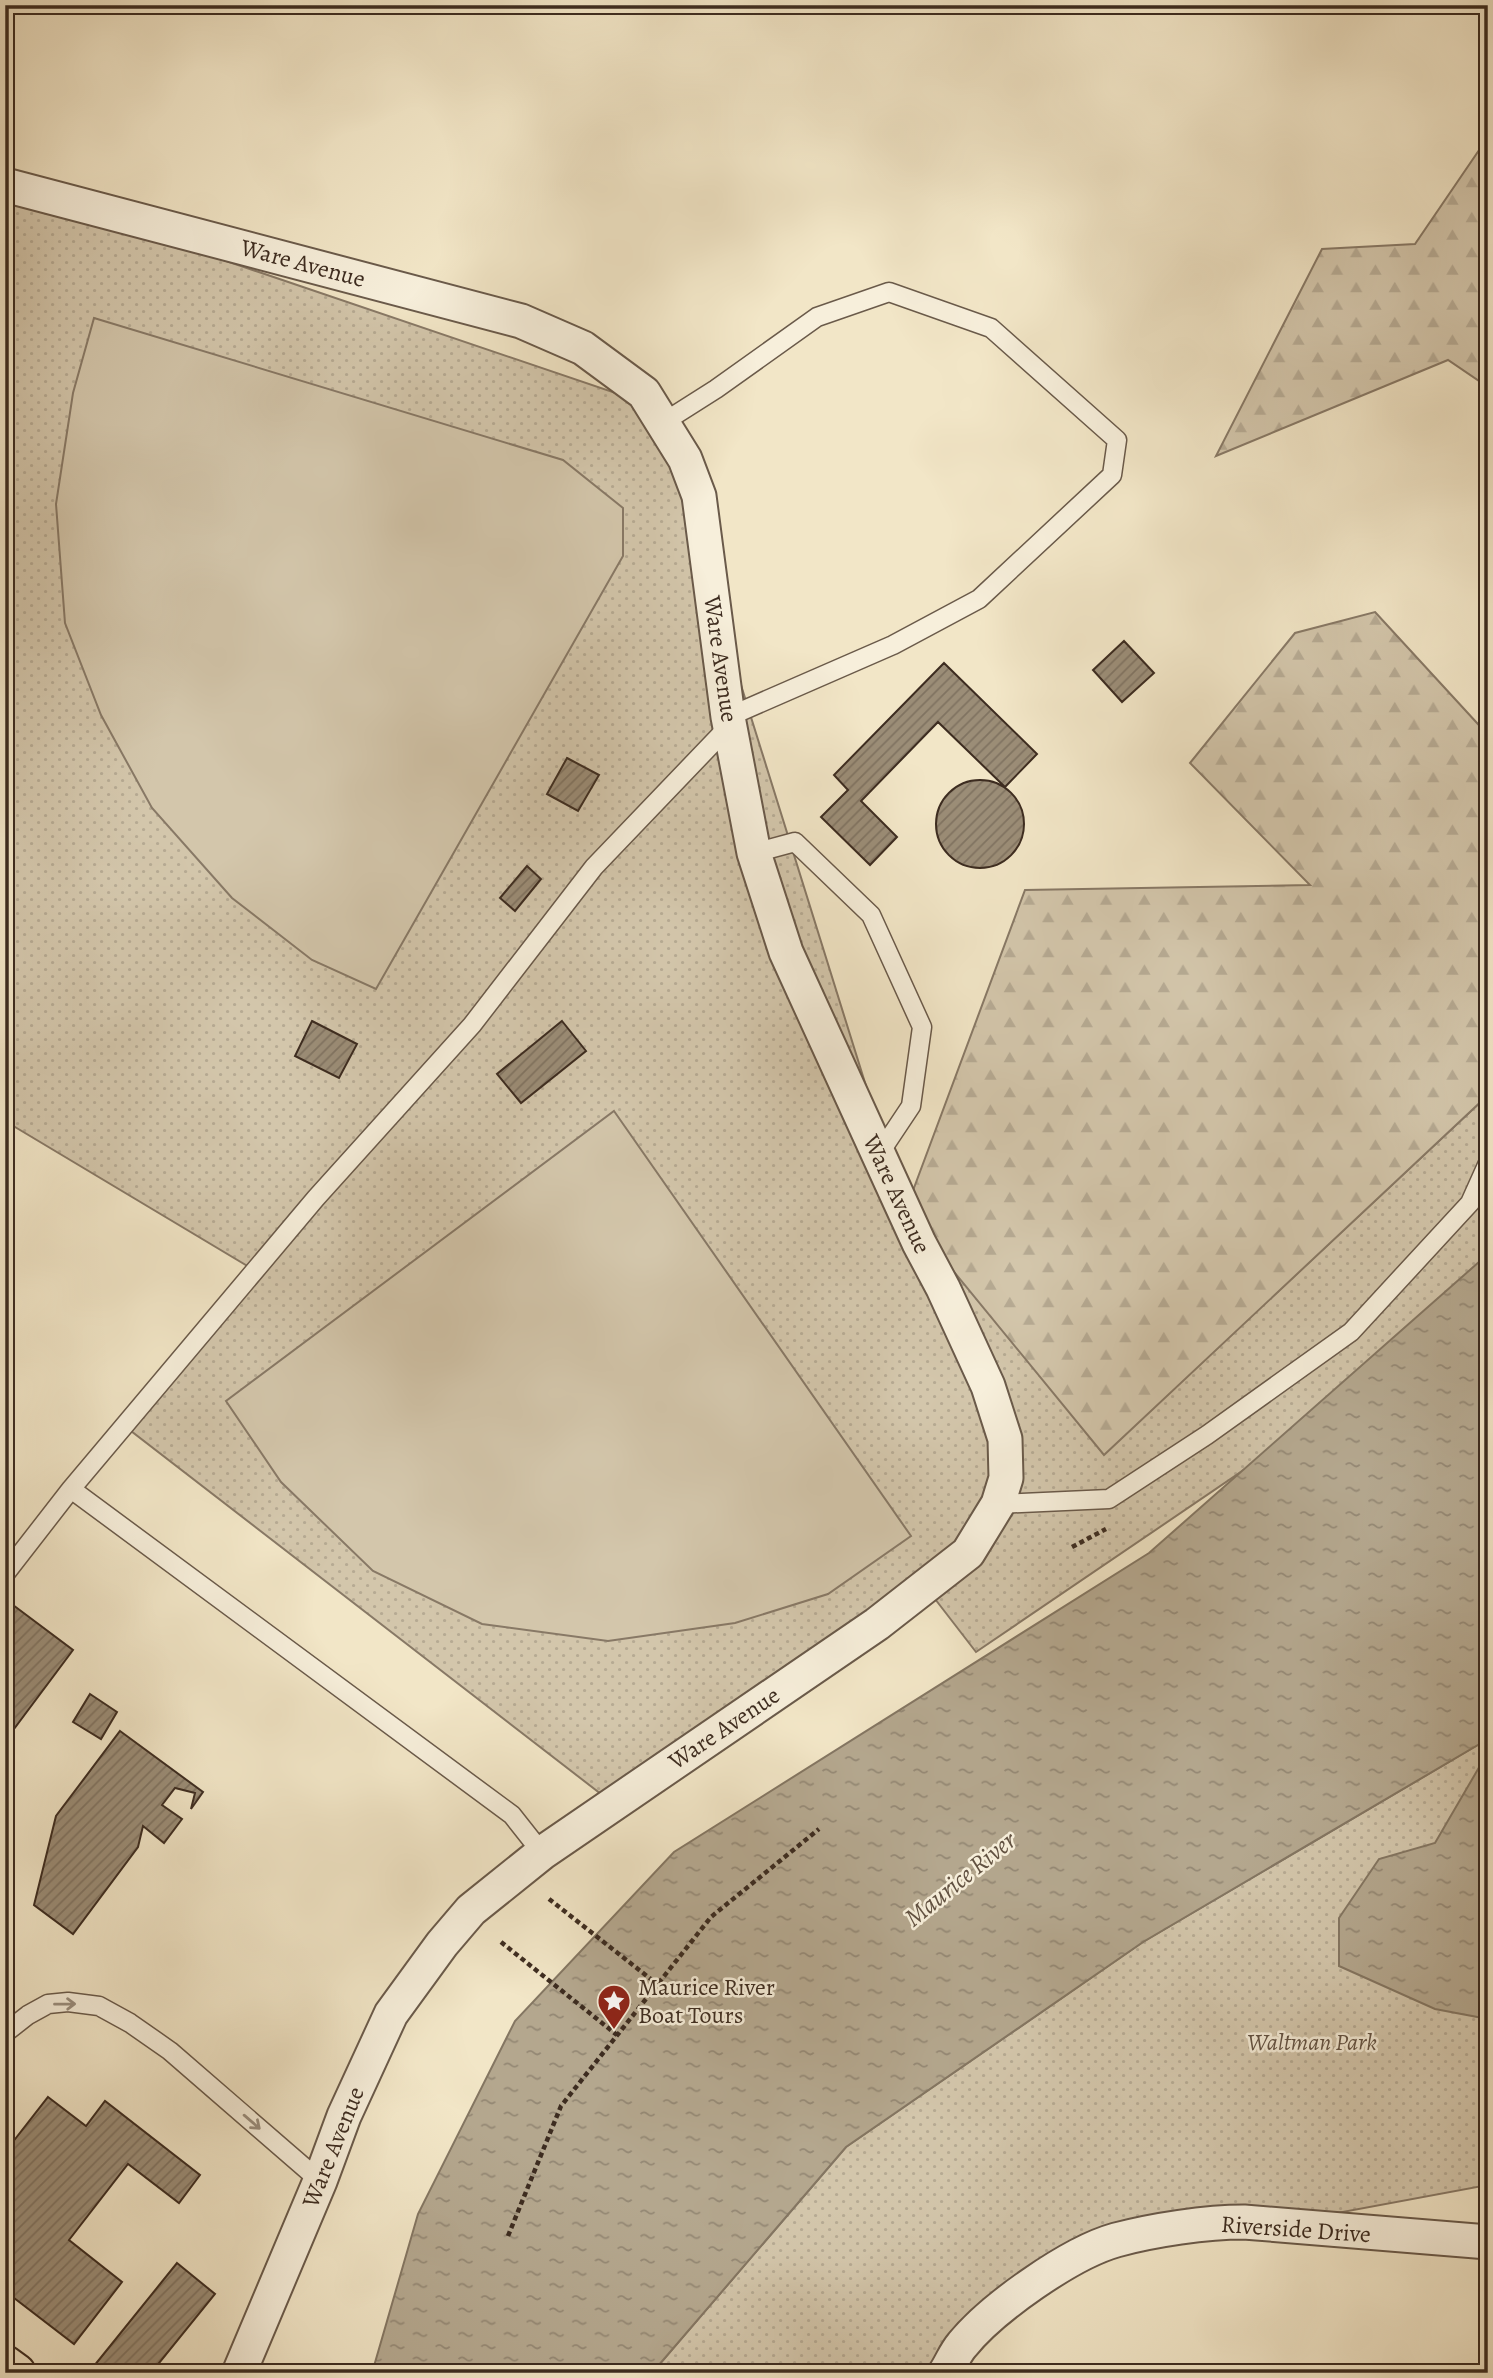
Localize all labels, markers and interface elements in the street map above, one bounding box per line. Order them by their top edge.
street label: Ware Avenue [236,231,369,295]
street label: Ware Avenue [696,593,746,724]
street label: Ware Avenue [855,1129,938,1259]
street label: Ware Avenue [661,1679,786,1777]
water label: Maurice River [897,1823,1024,1935]
place label: Maurice River Boat Tours [638,1971,775,2031]
place icon: Maurice River Boat Tours [595,1982,633,2031]
one-way arrow [53,1997,76,2010]
park label: Waltman Park [1247,2026,1377,2058]
street label: Ware Avenue [294,2082,372,2213]
one-way arrow [243,2114,261,2130]
street label: Riverside Drive [1220,2208,1372,2250]

